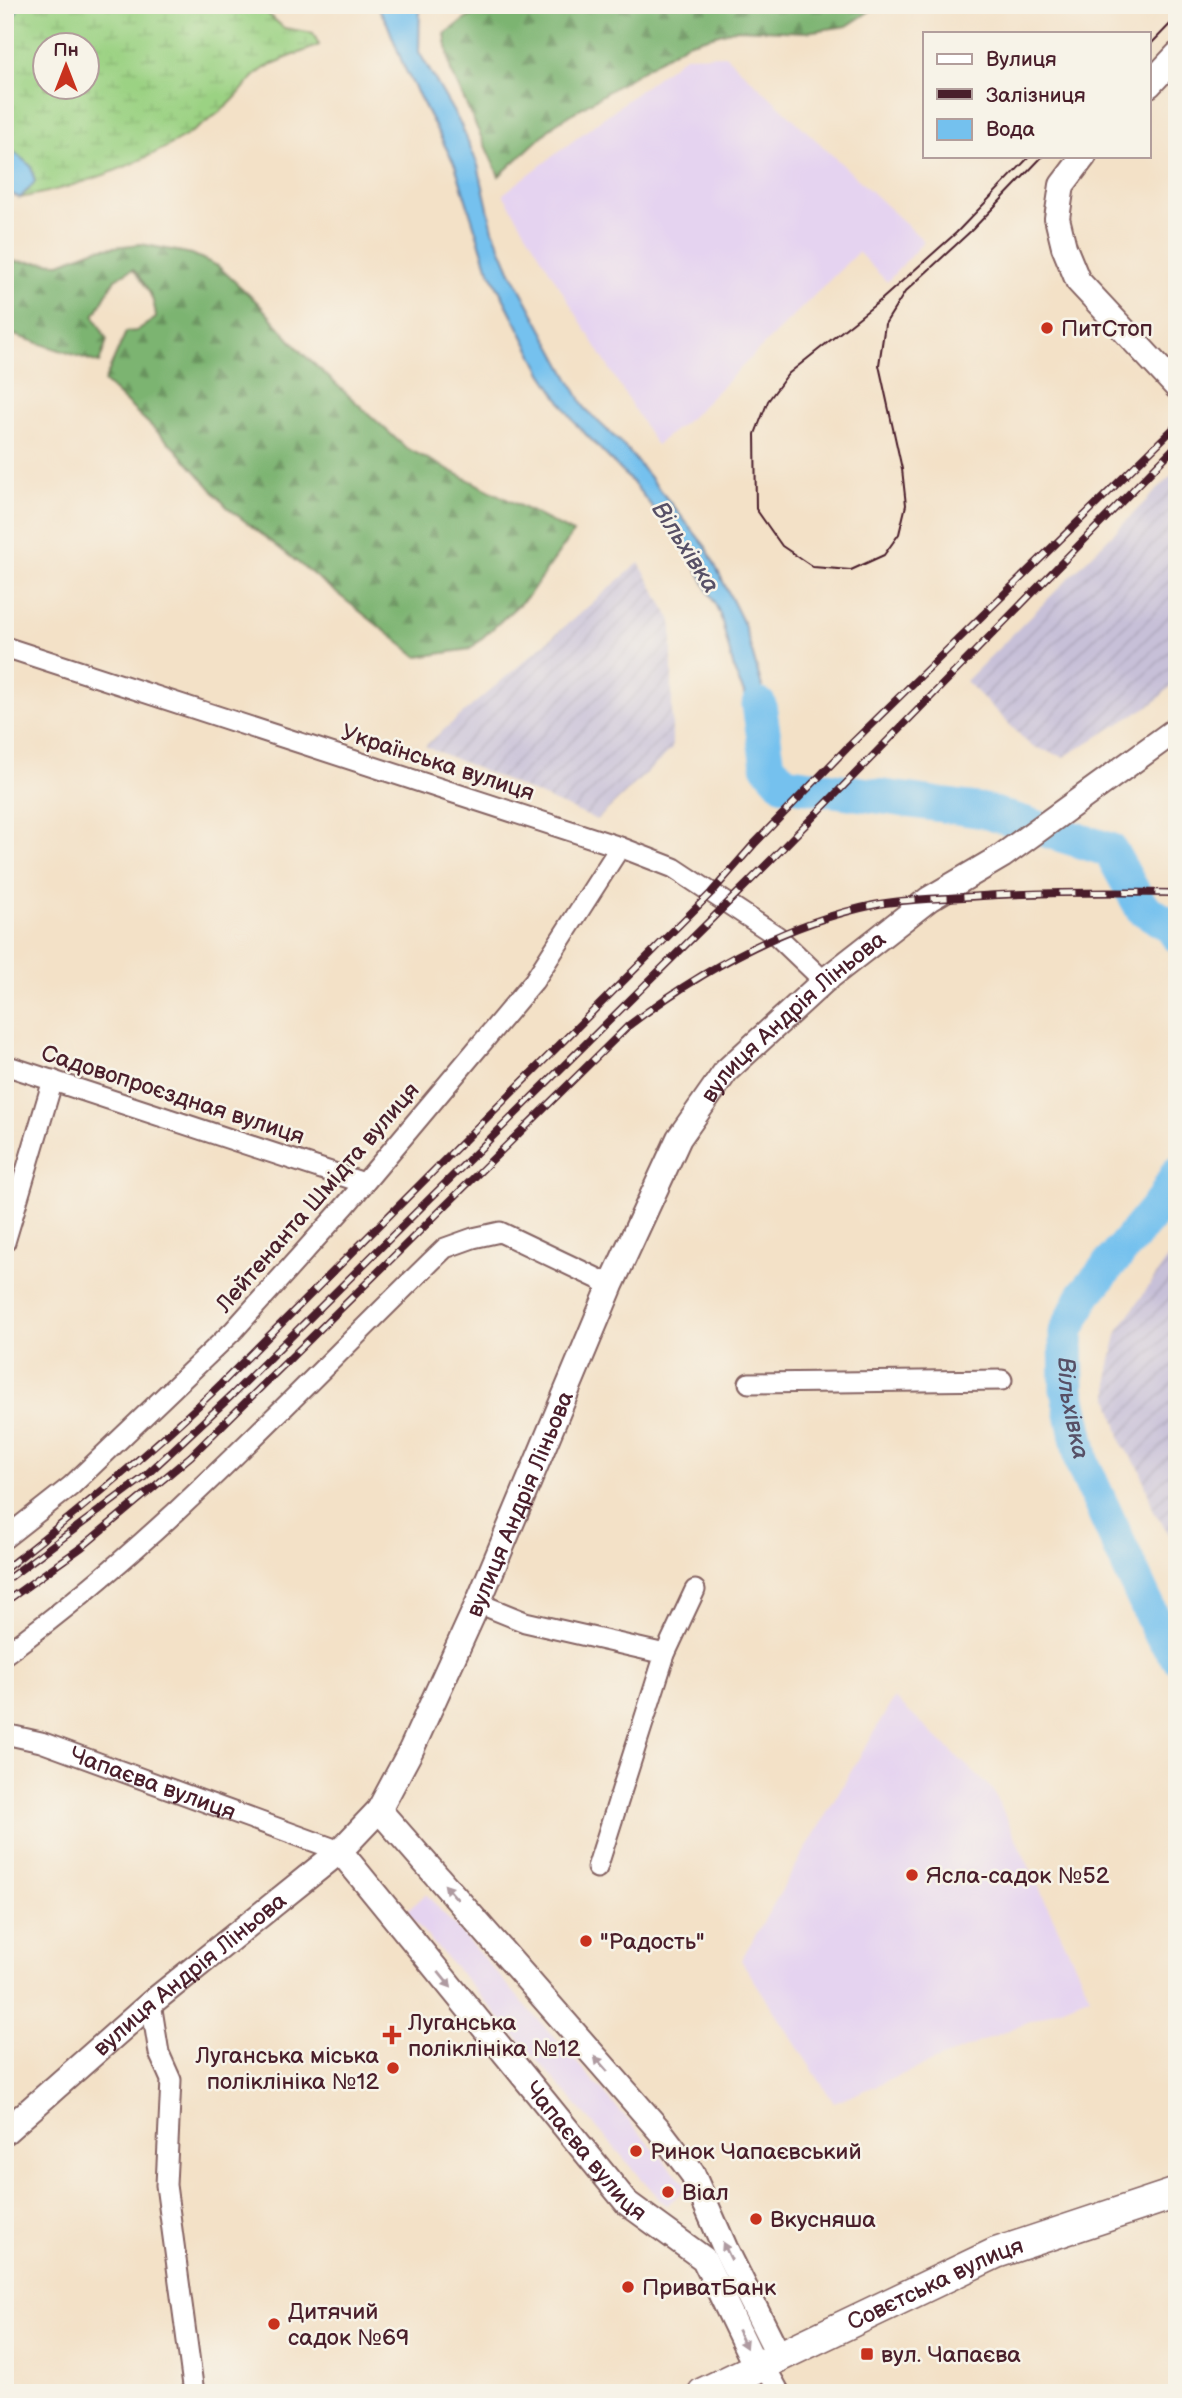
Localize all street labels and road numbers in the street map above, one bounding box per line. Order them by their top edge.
street label: Українська вулиця [338,719,538,807]
street label: вулиця Андрія Ліньова [695,925,892,1108]
street label: Садовопроєздная вулиця [38,1039,308,1151]
street label: Лейтенанта Шмідта вулиця [210,1077,425,1319]
street label: вулиця Андрія Ліньова [461,1387,580,1622]
street label: Чапаєва вулиця [66,1741,239,1827]
street label: вулиця Андрія Ліньова [88,1887,293,2062]
street label: Чапаєва вулиця [518,2076,652,2228]
street label: Совєтська вулиця [843,2232,1027,2337]

